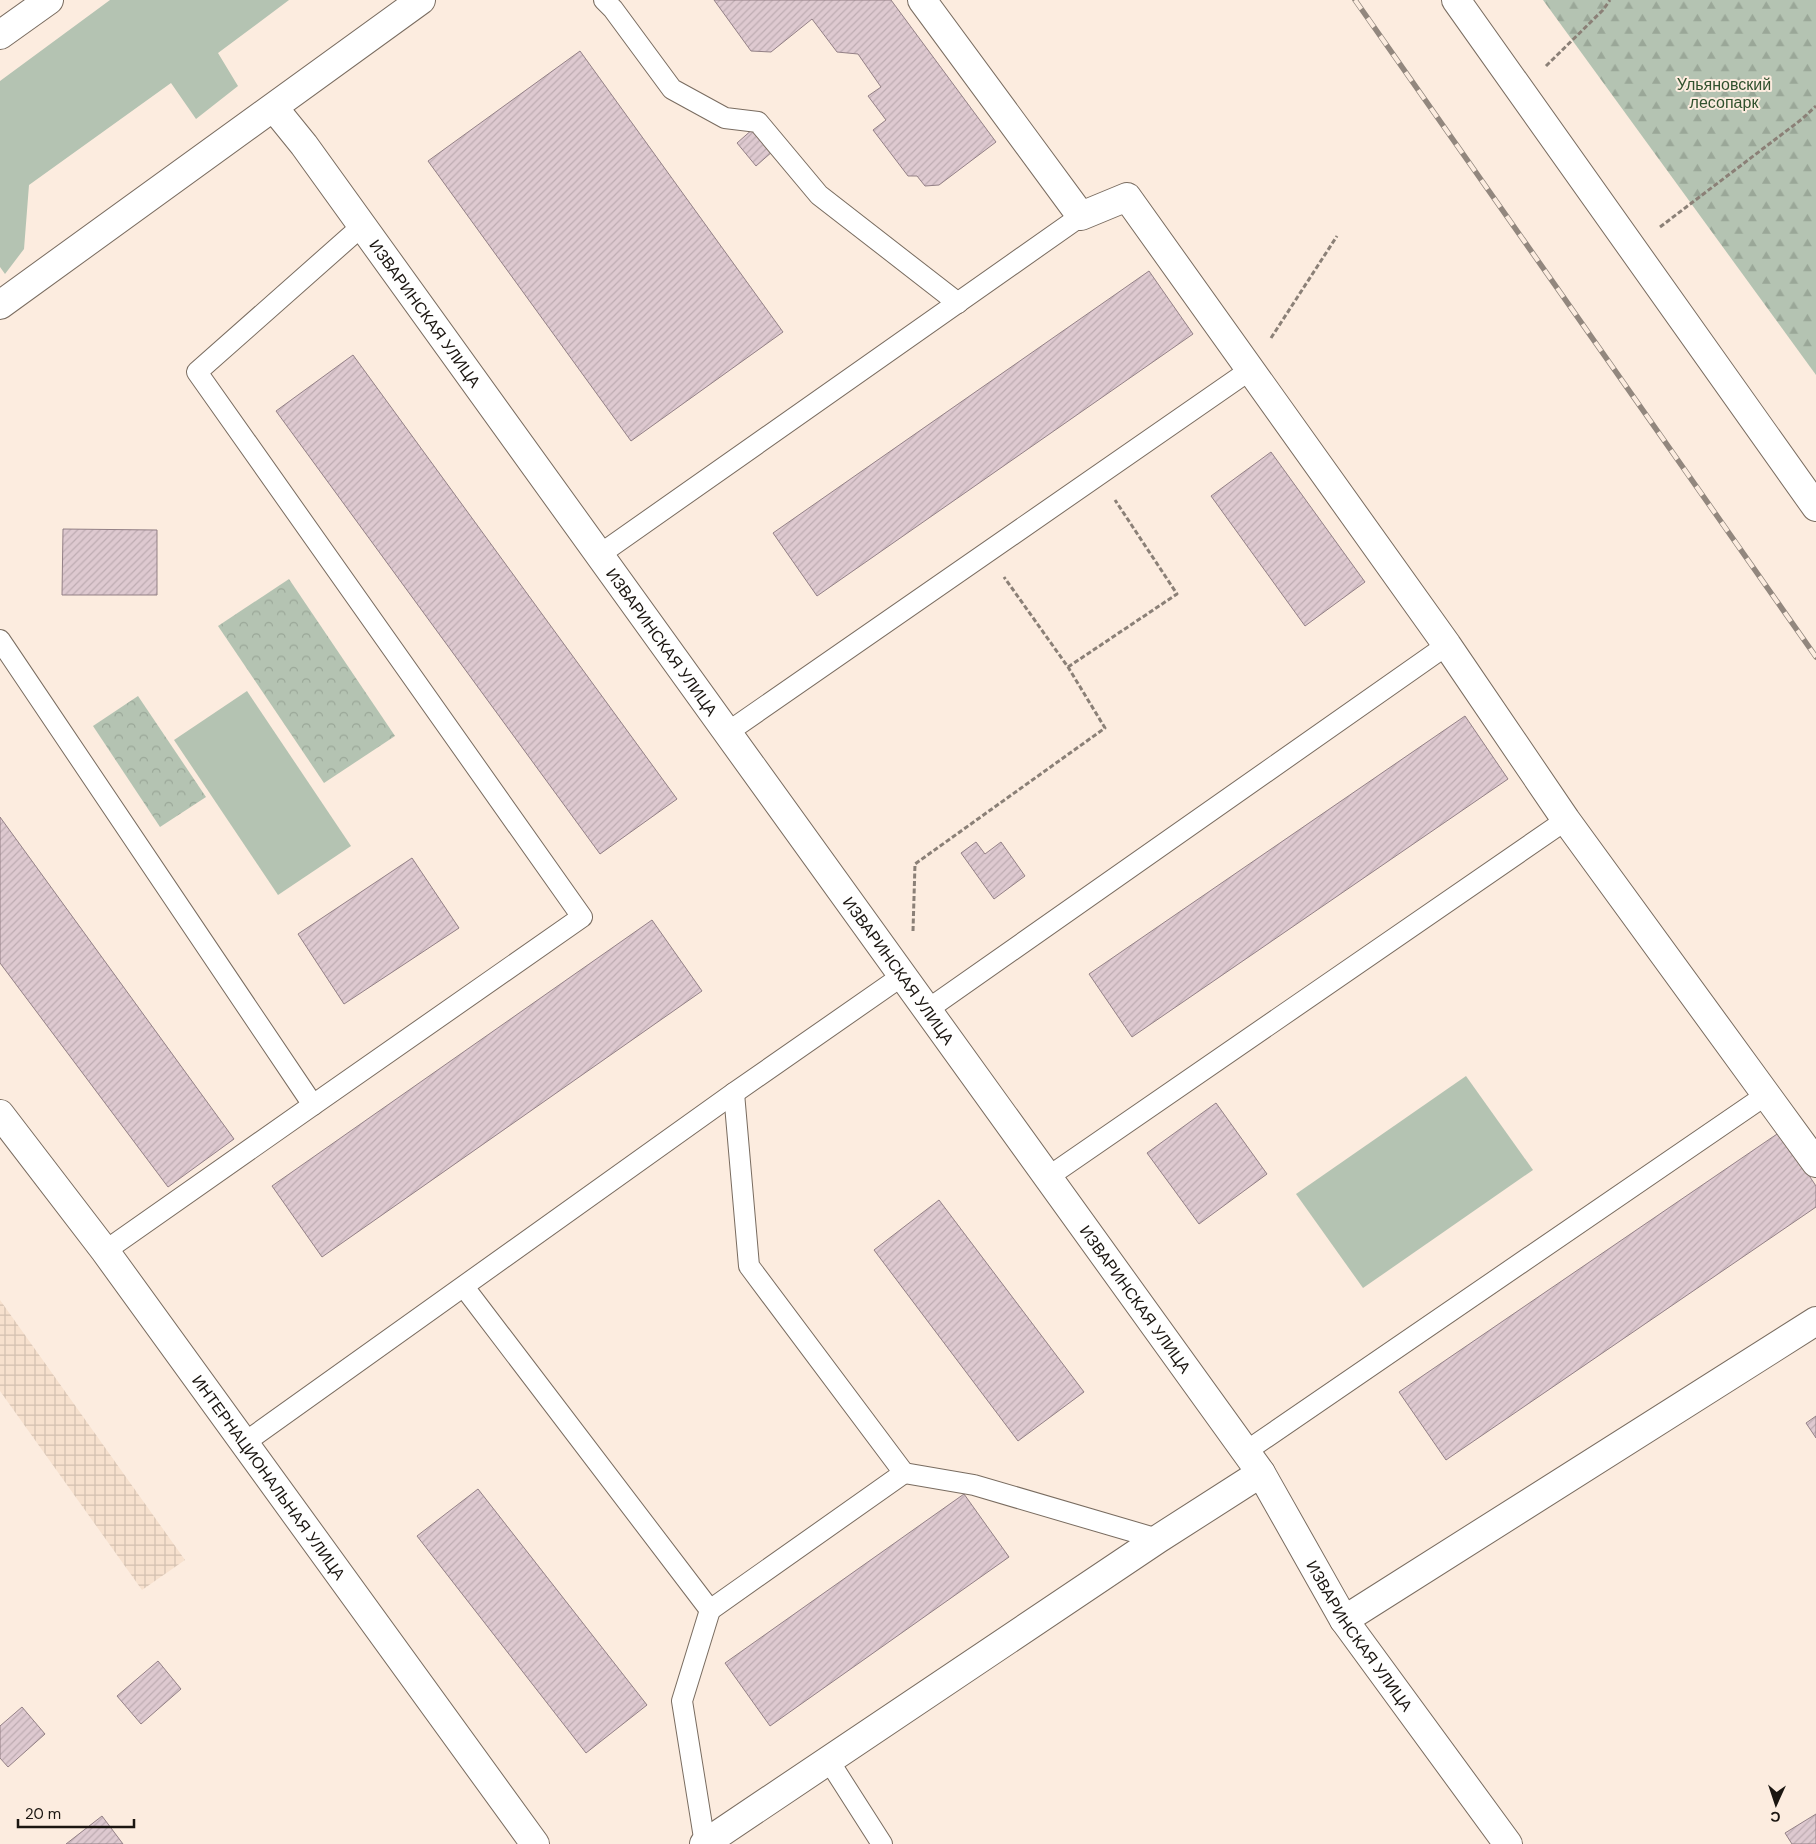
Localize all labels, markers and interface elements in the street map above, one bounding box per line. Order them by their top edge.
park label: Ульяновский лесопарк [1677,74,1771,113]
street label: ИЗВАРИНСКАЯ УЛИЦА [365,235,486,392]
street label: ИЗВАРИНСКАЯ УЛИЦА [602,564,723,720]
street label: ИЗВАРИНСКАЯ УЛИЦА [838,892,959,1049]
street label: ИЗВАРИНСКАЯ УЛИЦА [1075,1221,1196,1377]
street label: ИНТЕРНАЦИОНАЛЬНАЯ УЛИЦА [188,1371,351,1584]
street label: ИЗВАРИНСКАЯ УЛИЦА [1302,1557,1418,1715]
north arrow [1751,1779,1801,1829]
scale bar [18,1796,134,1828]
text: 20 m [25,1804,61,1824]
text: С [1770,1808,1781,1826]

